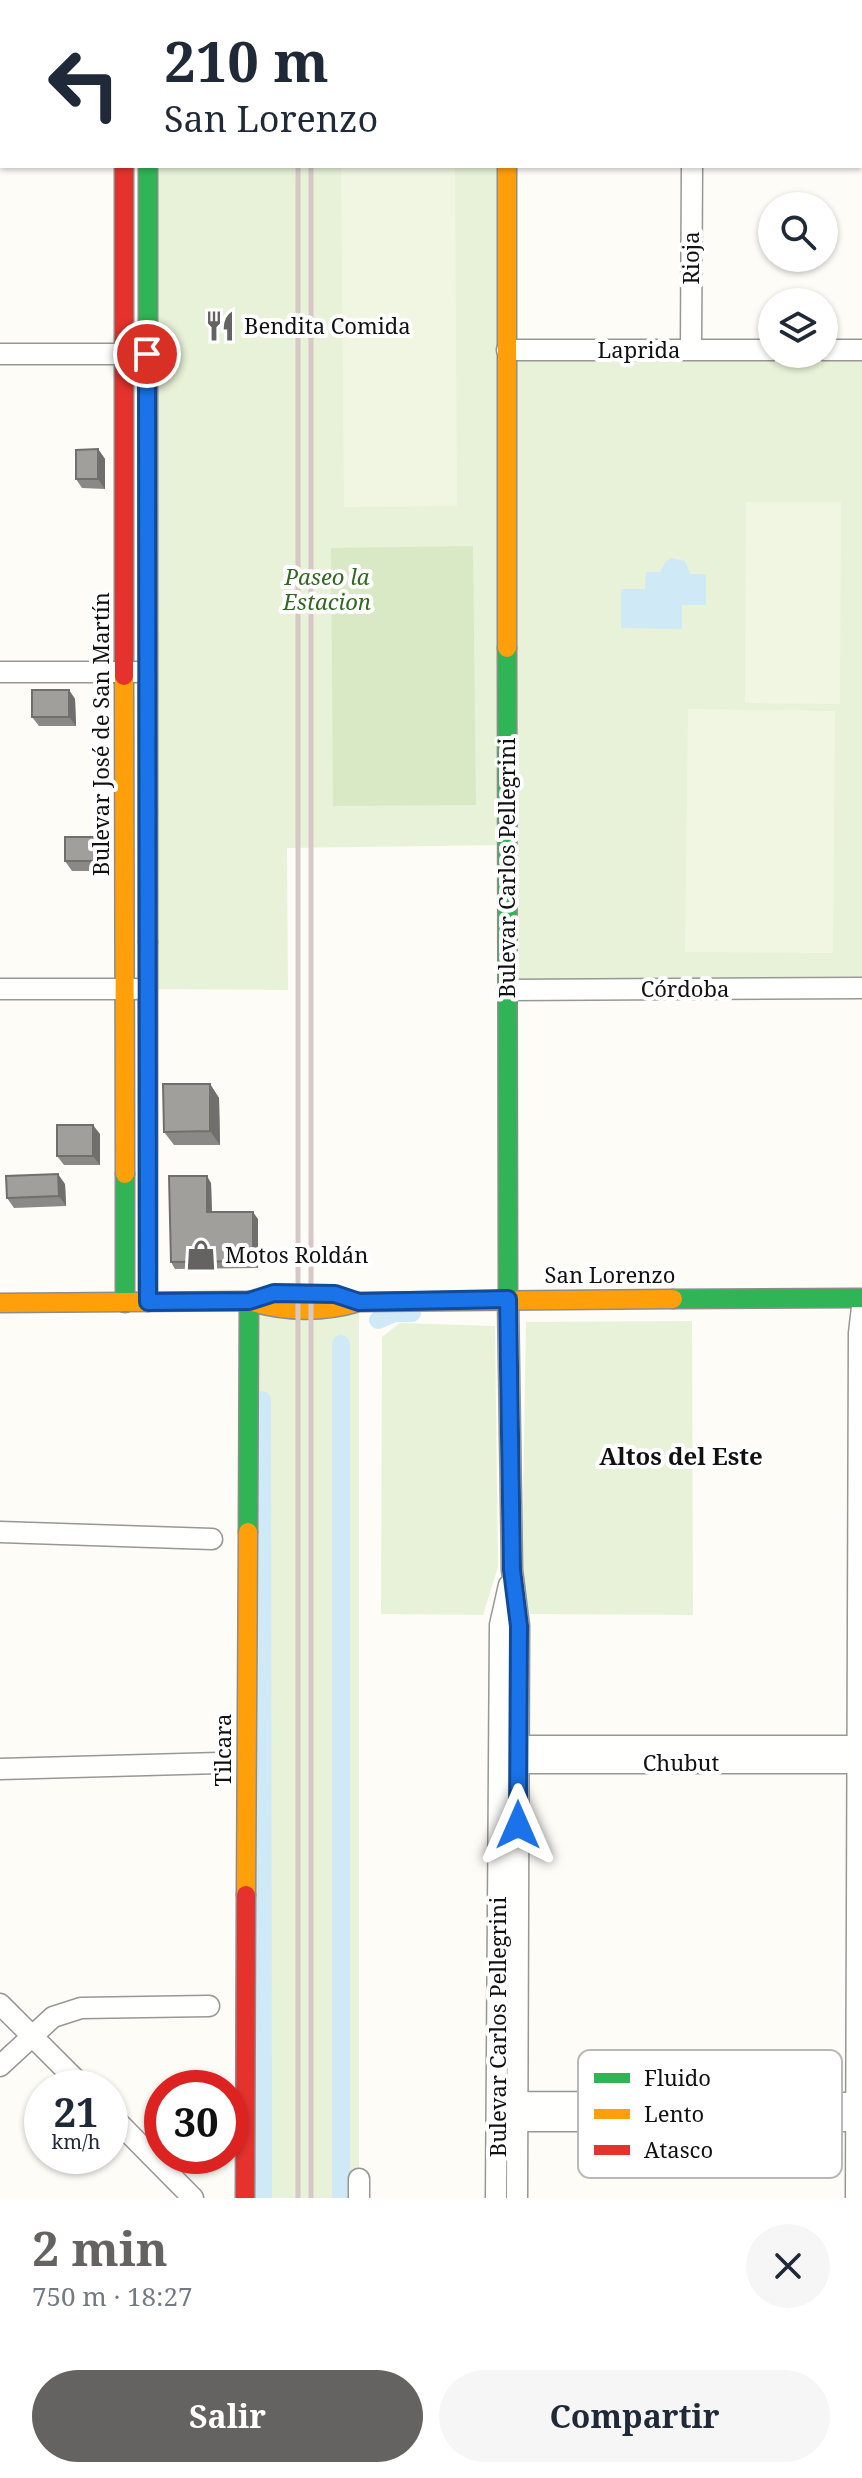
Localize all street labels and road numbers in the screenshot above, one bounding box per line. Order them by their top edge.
street label: Rioja [675,231,705,285]
street label: Laprida [598,334,680,364]
street label: Bulevar José de San Martín [85,592,115,876]
street label: Bulevar Carlos Pellegrini [491,738,521,998]
street label: Córdoba [641,973,729,1003]
street label: San Lorenzo [545,1259,675,1289]
street label: Tilcara [207,1714,237,1786]
street label: Chubut [643,1747,720,1777]
street label: Bulevar Carlos Pellegrini [482,1897,512,2157]

